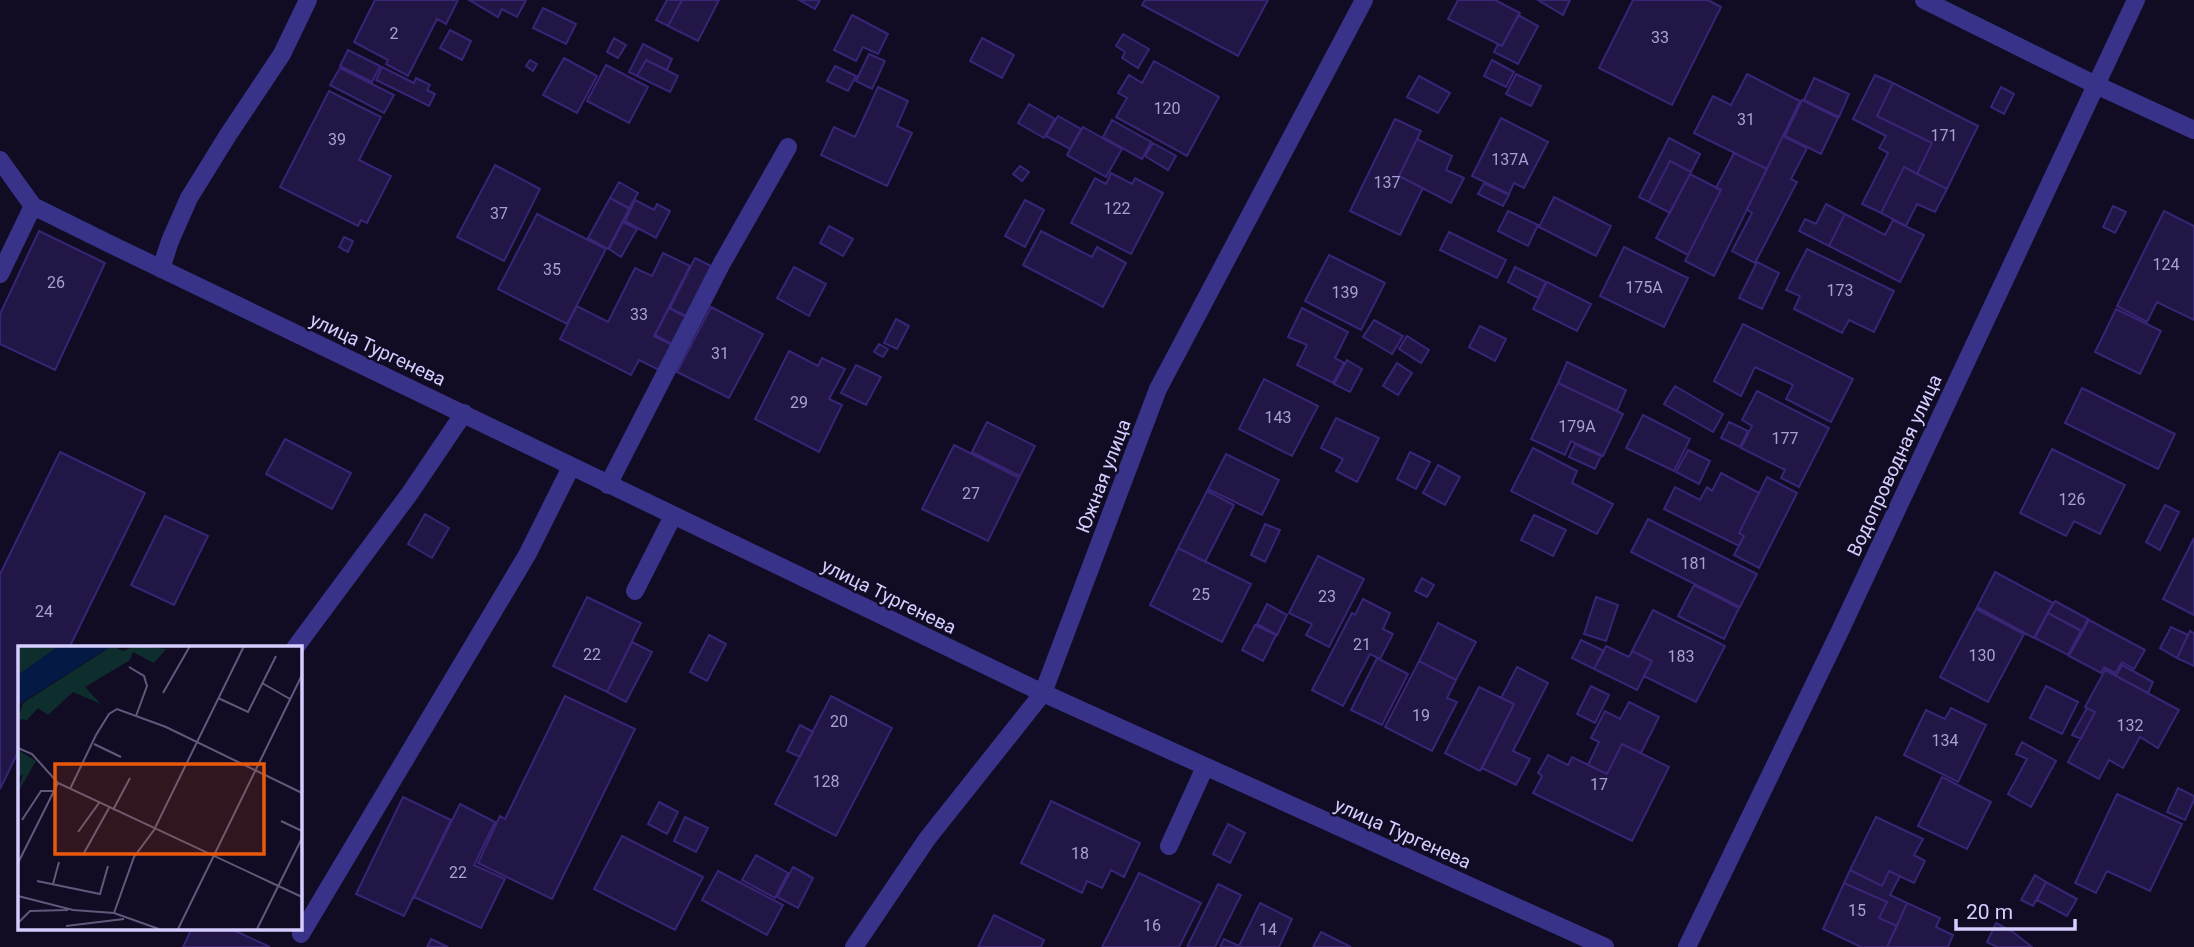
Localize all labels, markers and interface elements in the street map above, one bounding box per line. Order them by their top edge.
house number: 2 [390,24,399,43]
house number: 33 [1651,28,1669,47]
house number: 120 [1154,99,1180,118]
house number: 31 [1737,110,1755,129]
house number: 171 [1931,126,1957,145]
house number: 39 [328,130,346,149]
house number: 137А [1491,150,1529,169]
house number: 137 [1374,173,1400,192]
house number: 122 [1104,199,1130,218]
house number: 37 [490,204,508,223]
house number: 124 [2153,255,2179,274]
house number: 35 [543,260,561,279]
house number: 26 [47,273,65,292]
house number: 175А [1625,278,1663,297]
house number: 173 [1827,281,1853,300]
house number: 139 [1332,283,1358,302]
house number: 33 [630,305,648,324]
street label: улица Тургенева [306,308,449,391]
house number: 31 [711,344,729,363]
street label: Водопроводная улица [1842,371,1947,560]
house number: 29 [790,393,808,412]
house number: 143 [1265,408,1291,427]
street label: Южная улица [1071,416,1136,536]
house number: 179А [1558,417,1596,436]
house number: 177 [1772,429,1798,448]
house number: 27 [962,484,980,503]
house number: 126 [2059,490,2085,509]
street label: улица Тургенева [818,554,960,639]
house number: 181 [1681,554,1707,573]
house number: 25 [1192,585,1210,604]
house number: 23 [1318,587,1336,606]
house number: 24 [35,602,53,621]
house number: 21 [1353,635,1371,654]
house number: 22 [583,645,601,664]
inset map [18,646,301,930]
house number: 130 [1969,646,1995,665]
house number: 183 [1668,647,1694,666]
house number: 19 [1412,706,1430,725]
house number: 20 [830,712,848,731]
house number: 132 [2117,716,2143,735]
house number: 134 [1932,731,1958,750]
house number: 128 [813,772,839,791]
house number: 17 [1590,775,1608,794]
street label: улица Тургенева [1331,793,1475,874]
house number: 18 [1071,844,1089,863]
house number: 22 [449,863,467,882]
scale bar [1956,888,2075,932]
text: 20 m [1966,900,2013,924]
house number: 15 [1848,901,1866,920]
house number: 16 [1143,916,1161,935]
house number: 14 [1259,920,1277,939]

